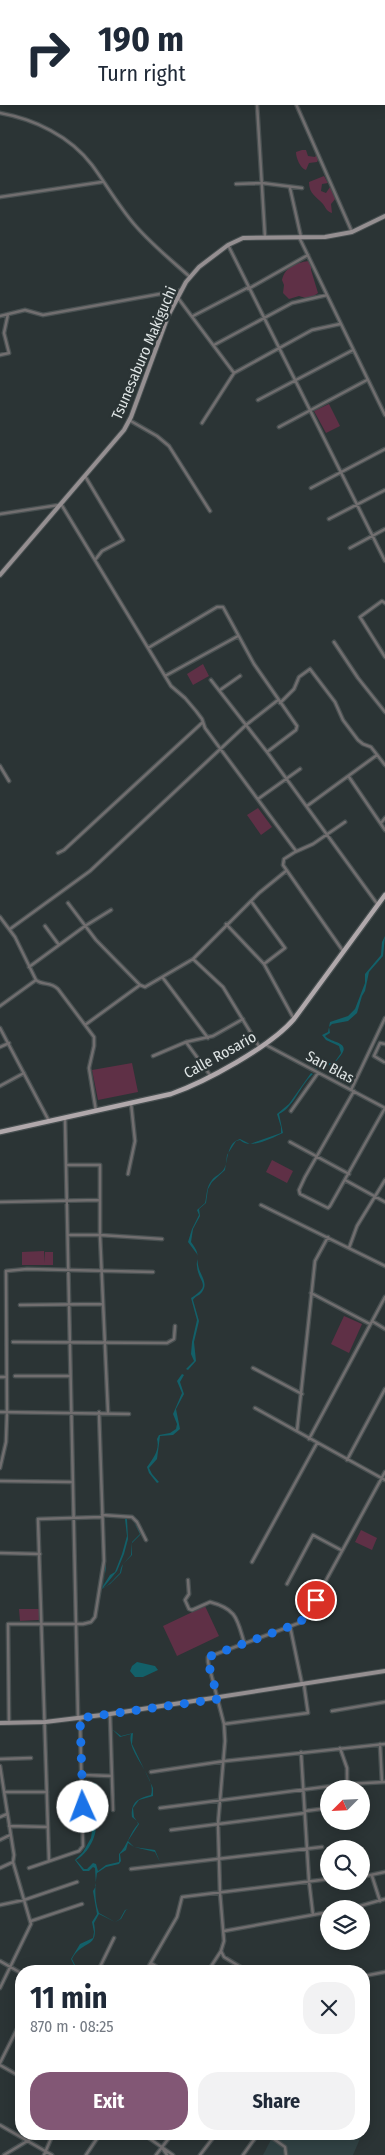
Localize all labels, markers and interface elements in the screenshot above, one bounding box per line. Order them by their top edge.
text: 190 m [98,18,184,60]
icon: right [15,20,80,85]
text: Turn right [98,60,186,87]
street label: Tsunesaburo Makiguchi [108,284,180,422]
street label: Calle Rosario [181,1028,259,1082]
street label: San Blas [303,1047,357,1087]
pin [295,1579,337,1621]
icon: arrive [302,1586,330,1614]
position arrow [56,1780,108,1832]
north arrow [320,1780,370,1830]
map controls [320,1780,370,1950]
button: search [320,1840,370,1890]
button: layers [320,1900,370,1950]
text: 11 min [30,1980,107,2016]
button: close [303,1982,355,2034]
text: 870 m · 08:25 [30,2017,114,2036]
button: Exit [30,2072,188,2130]
button: Share [198,2072,355,2130]

